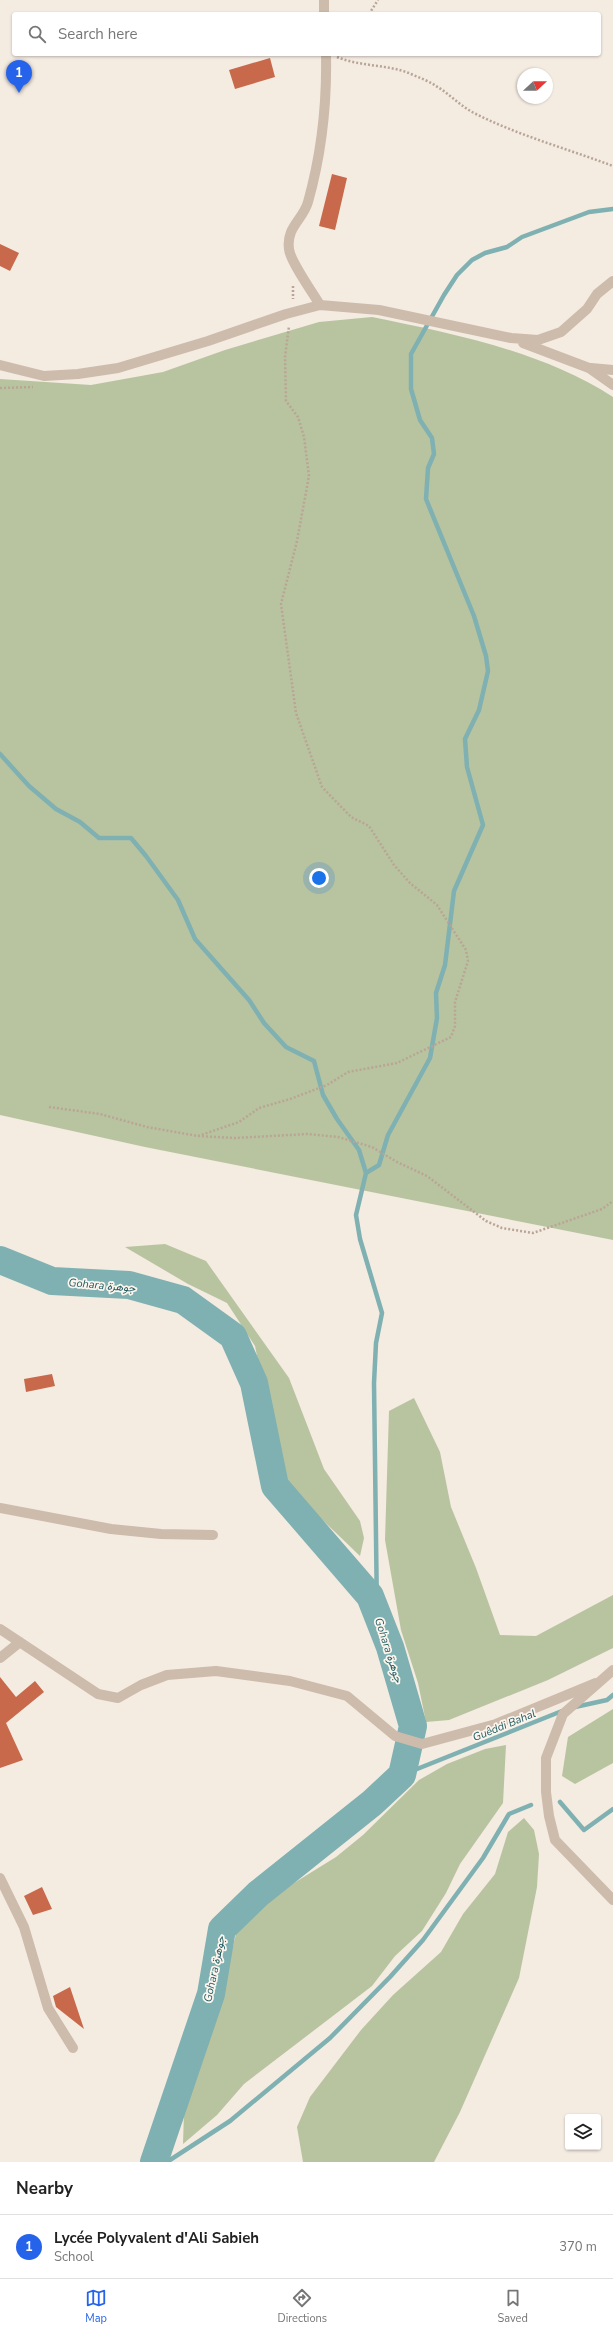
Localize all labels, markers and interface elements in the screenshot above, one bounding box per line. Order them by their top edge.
search box [12,12,601,56]
icon: search [26,23,48,45]
text: Search here [58,24,138,44]
pin: 1 [6,60,32,93]
north arrow [517,68,553,104]
your location [309,868,329,888]
water label: Gohara جوهرة [68,1275,137,1296]
water label: Gohara جوهرة [371,1616,406,1685]
water label: Guêddi Bahal [470,1706,538,1745]
water label: Gohara جوهرة [200,1934,229,2004]
map controls [565,2114,601,2150]
button: layers [565,2114,601,2150]
text: Nearby [16,2177,73,2200]
text: Lycée Polyvalent d'Ali Sabieh [54,2228,259,2248]
text: 1 [25,2238,33,2256]
text: 370 m [559,2238,597,2256]
text: School [54,2248,94,2266]
tab: Map [85,2287,107,2326]
tab: Directions [277,2287,327,2326]
tab: Saved [497,2287,528,2326]

